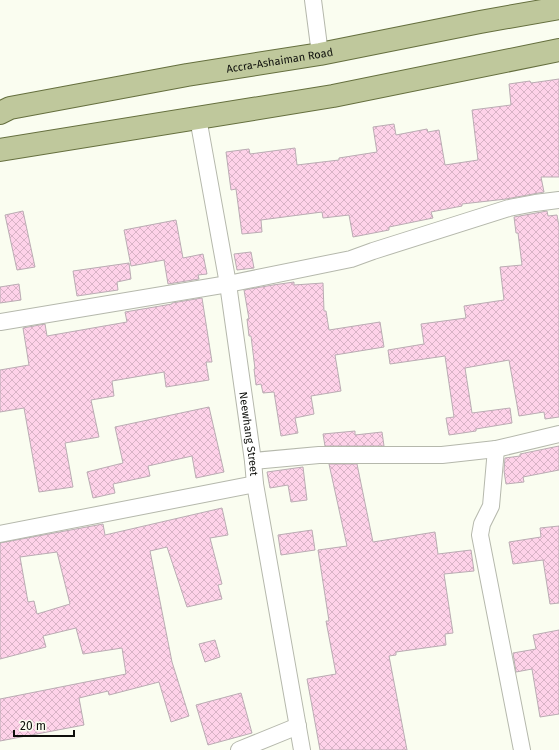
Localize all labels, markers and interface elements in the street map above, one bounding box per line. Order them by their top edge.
street label: Accra-Ashaiman Road [225,46,334,76]
street label: Neewhang Street [236,391,260,477]
scale bar [14,712,74,738]
text: 20 m [20,719,46,733]

